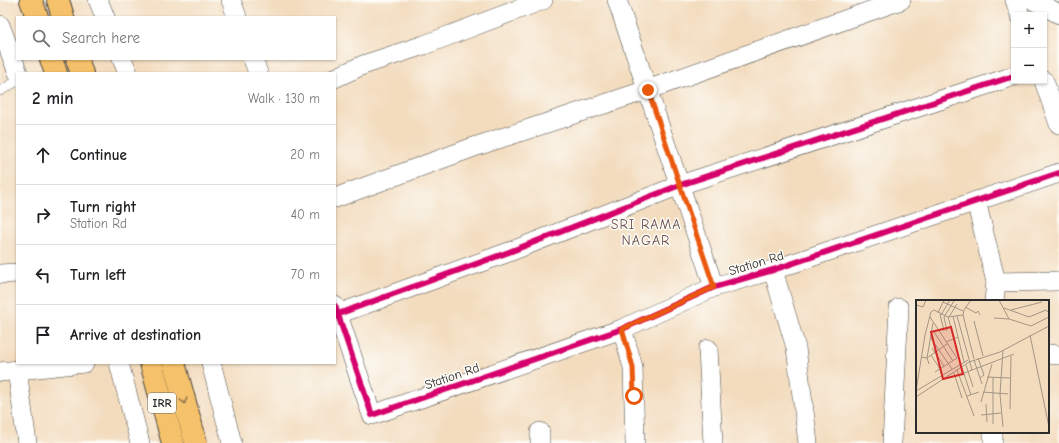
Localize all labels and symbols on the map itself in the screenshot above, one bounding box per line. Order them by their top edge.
route end [639,81,657,99]
district label: SRI RAMA NAGAR [611,216,681,249]
street label: Station Rd [727,248,785,278]
inset map [916,300,1049,433]
street label: Station Rd [423,360,481,392]
route start [625,387,643,405]
road number: IRR [148,393,176,413]
one-way arrow [179,397,188,404]

